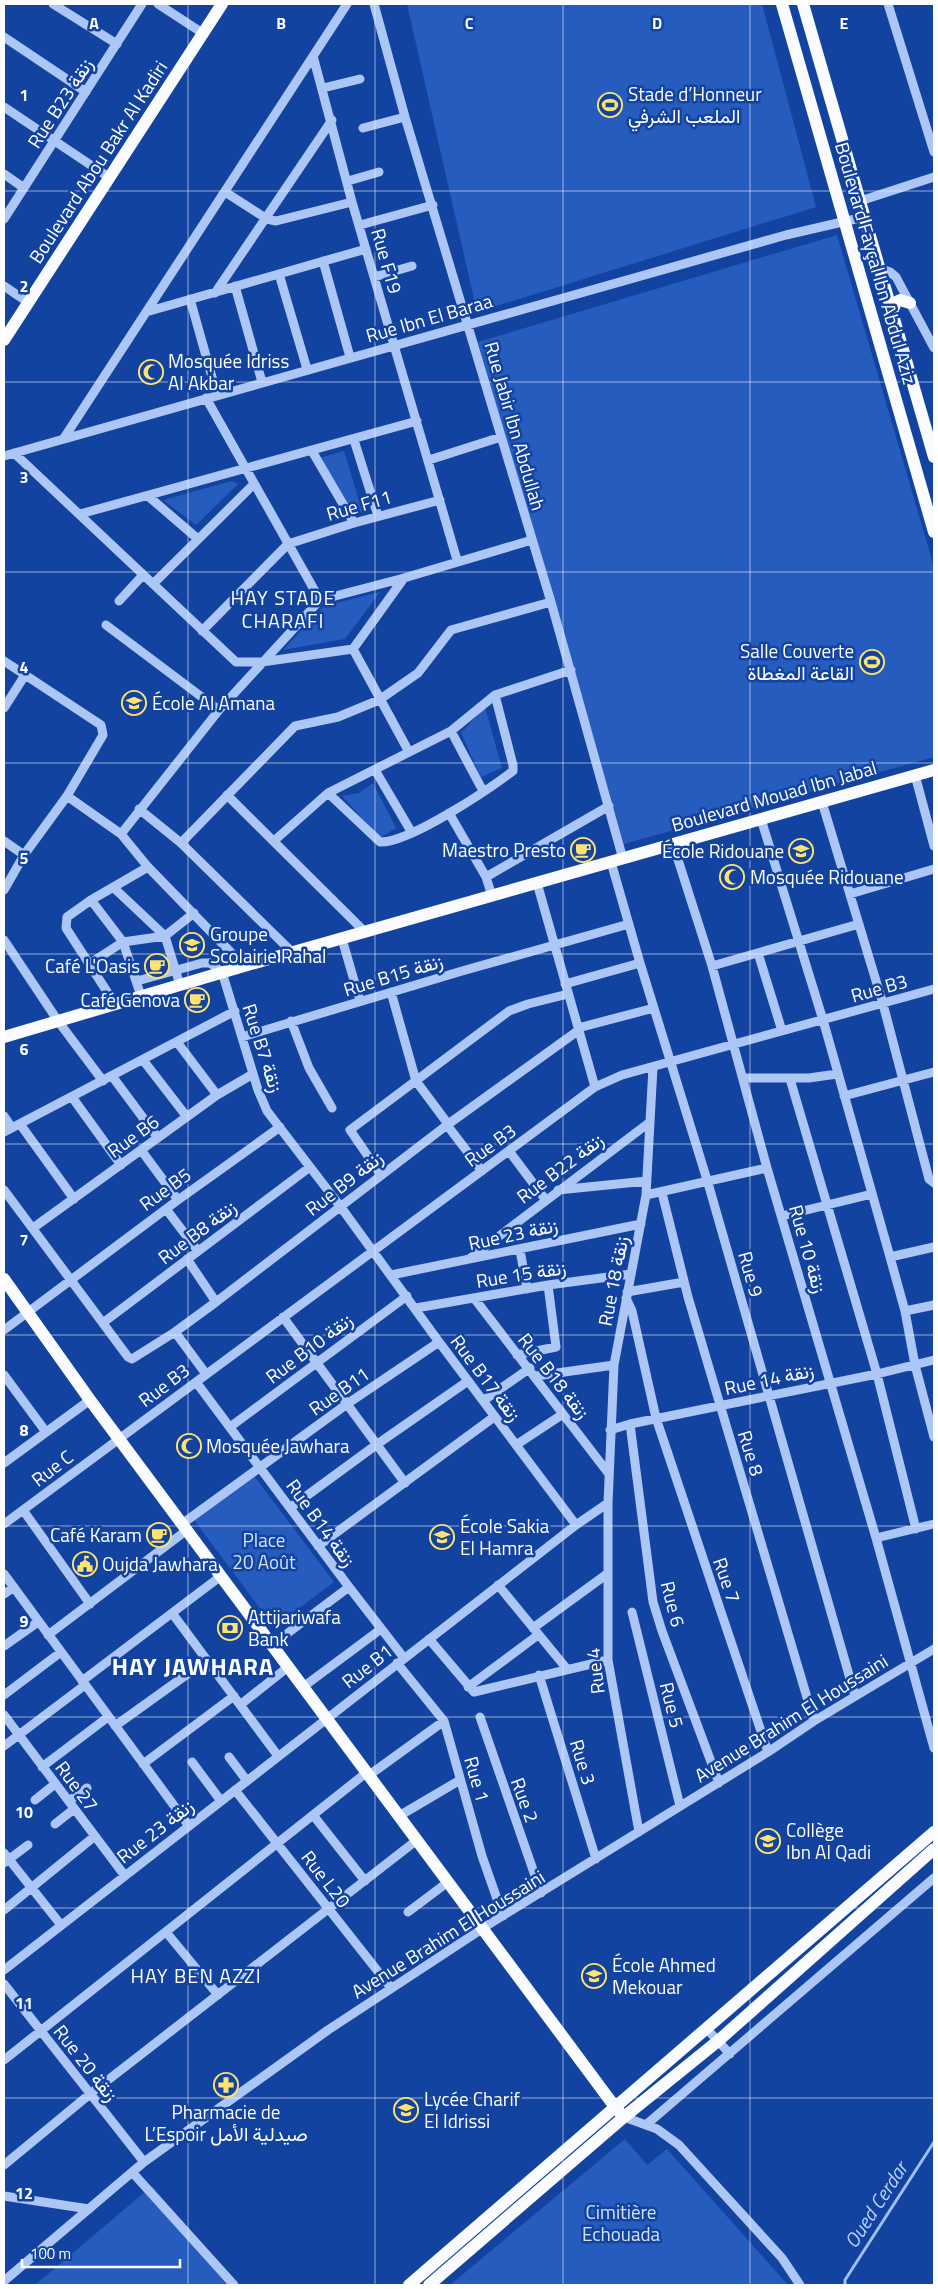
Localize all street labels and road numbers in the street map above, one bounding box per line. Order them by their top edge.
street label: Rue B23 زنقة [19,52,100,154]
street label: Boulevard Abou Bakr Al Kadiri [21,55,174,269]
street label: Boulevard Fayçal Ibn Abdul Aziz [828,138,925,387]
street label: Rue F19 [364,225,411,297]
street label: Rue Ibn El Baraa [362,285,496,349]
street label: Rue Jabir Ibn Abdullah [477,338,553,514]
street label: Rue F11 [323,481,395,528]
street label: Boulevard Mouad Ibn Jabal [668,752,880,839]
street label: Rue B15 زنقة [340,946,446,1003]
street label: Rue B3 [847,966,911,1009]
street label: Rue B7 زنقة [235,1000,291,1096]
street label: Rue B6 [101,1107,165,1164]
street label: Rue B3 [458,1116,522,1173]
street label: Rue B22 زنقة [510,1125,609,1210]
street label: Rue B9 زنقة [299,1143,389,1222]
street label: Rue B5 [133,1160,197,1217]
street label: Rue B8 زنقة [151,1192,242,1271]
street label: Rue 10 زنقة [782,1201,835,1297]
street label: Rue 23 زنقة [465,1210,560,1257]
street label: Rue 18 زنقة [590,1234,635,1328]
street label: Rue 9 [731,1248,772,1300]
street label: Rue 15 زنقة [474,1252,568,1295]
street label: Rue B10 زنقة [259,1305,358,1390]
street label: Rue B18 زنقة [511,1326,597,1425]
street label: Rue B17 زنقة [444,1328,529,1427]
street label: Rue 14 زنقة [721,1355,816,1402]
street label: Rue B3 [132,1356,196,1414]
street label: Rue B11 [302,1359,375,1422]
street label: Rue 8 [731,1427,772,1480]
street label: Rue C [25,1442,79,1493]
street label: Rue B14 زنقة [280,1473,363,1573]
street label: Rue 7 [706,1553,749,1606]
street label: Rue 6 [654,1578,693,1630]
street label: Rue B1 [335,1636,398,1695]
street label: Rue 4 [577,1646,612,1696]
street label: Avenue Brahim El Houssaini [688,1646,893,1789]
street label: Rue 5 [653,1679,692,1731]
street label: Rue 3 [563,1736,604,1788]
street label: Rue 1 [457,1753,498,1805]
street label: Rue 27 [49,1754,106,1817]
street label: Rue 2 [504,1773,547,1826]
street label: Rue 23 زنقة [110,1791,199,1870]
street label: Rue L20 [295,1844,358,1914]
street label: Avenue Brahim El Houssaini [345,1862,550,2005]
street label: Rue 20 زنقة [47,2018,126,2107]

